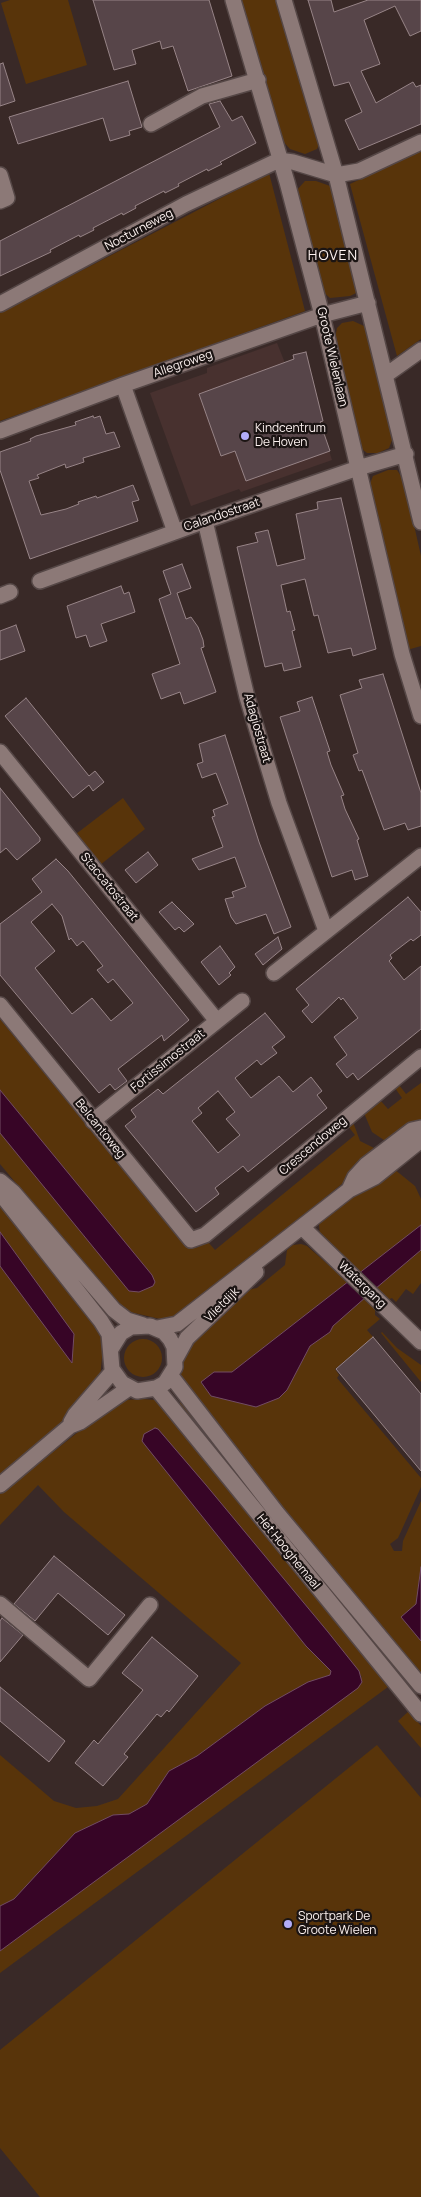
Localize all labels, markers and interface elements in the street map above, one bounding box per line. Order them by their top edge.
street label: Nocturneweg [102,206,176,254]
district label: HOVEN [307,248,359,264]
street label: Groote Wielenlaan [314,306,350,408]
street label: Allegroweg [152,347,214,381]
place label: Kindcentrum De Hoven [255,422,326,450]
marker: Kindcentrum De Hoven [239,430,251,442]
street label: Calandostraat [182,495,262,535]
street label: Adagiostraat [240,692,274,764]
street label: Staccatostraat [77,850,141,924]
street label: Fortissimostraat [128,1027,208,1095]
street label: Belcantoweg [72,1096,128,1162]
street label: Crescendoweg [276,1114,350,1178]
street label: Watergang [335,1259,389,1311]
street label: Vlietdijk [202,1285,242,1325]
street label: Het Hooghemaal [253,1512,323,1592]
place label: Sportpark De Groote Wielen [298,1910,376,1938]
marker: Sportpark De Groote Wielen [282,1918,294,1930]

